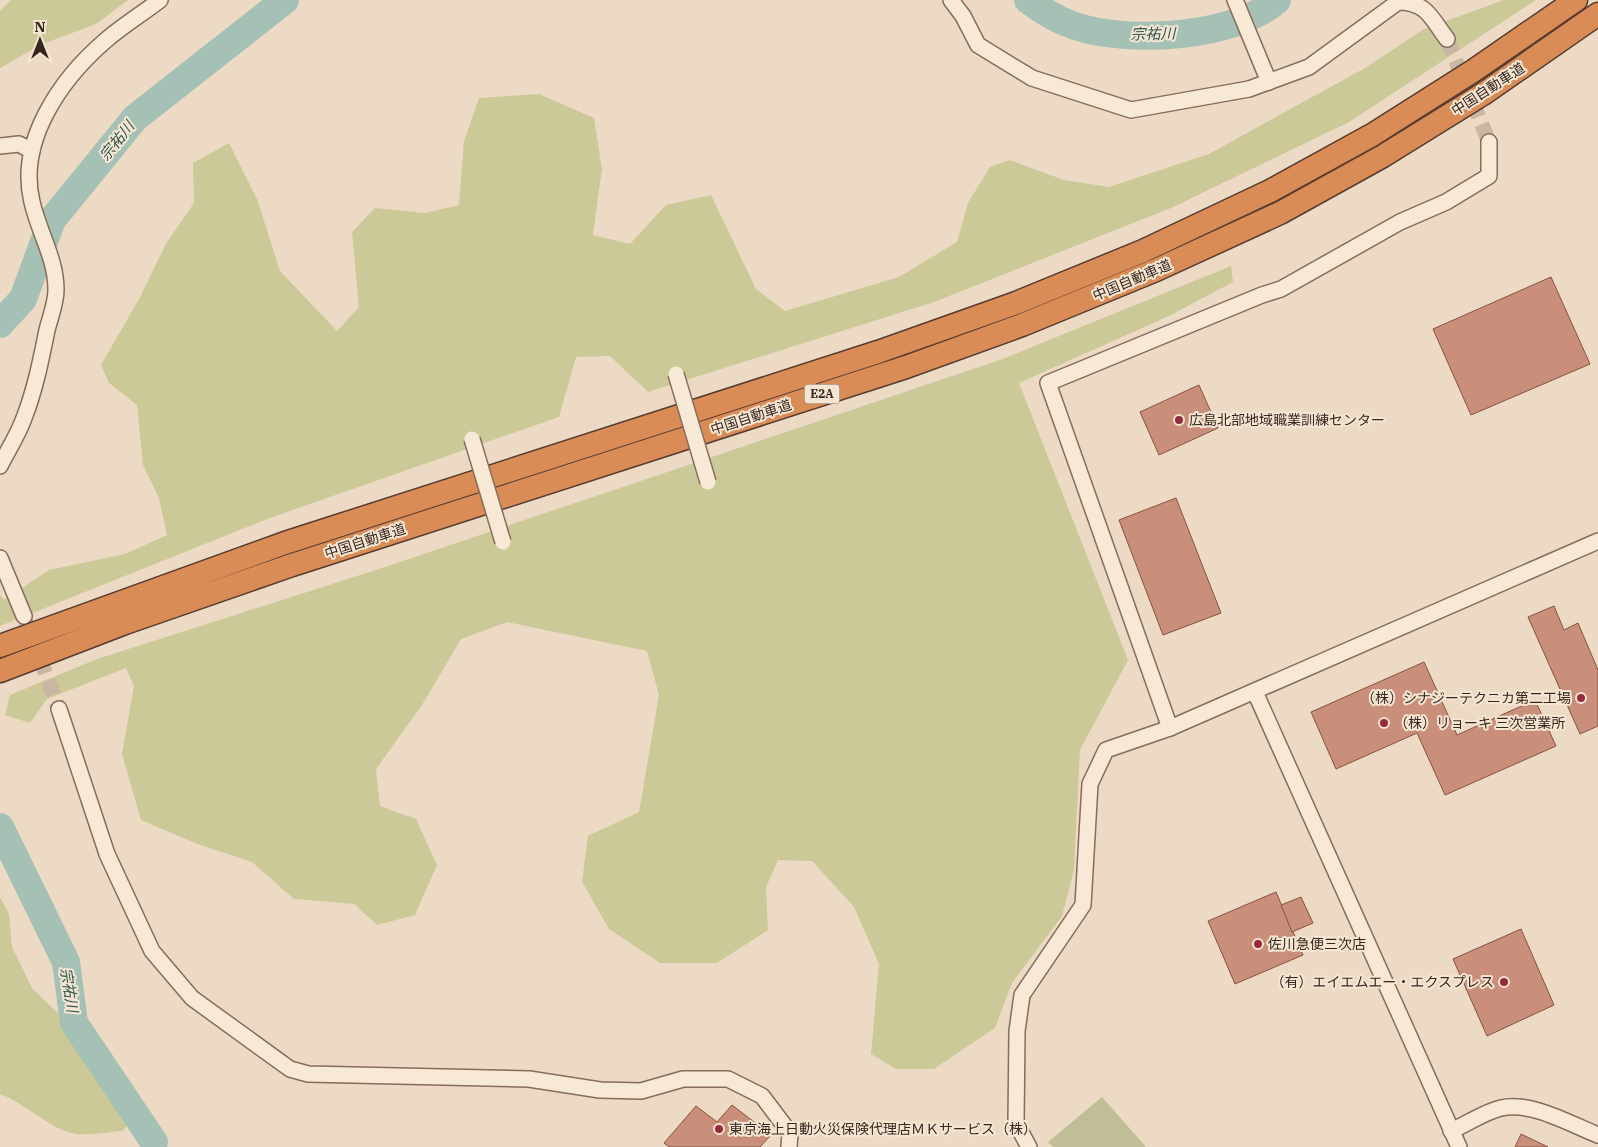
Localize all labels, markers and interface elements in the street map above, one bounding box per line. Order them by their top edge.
north arrow [15,15,65,65]
text: N [34,18,46,36]
water label: 宗祐川 [1130,24,1178,43]
street label: 中国自動車道 [1448,59,1528,119]
water label: 宗祐川 [95,116,139,164]
street label: 中国自動車道 [1090,255,1174,305]
road number: E2A [804,384,840,404]
street label: 中国自動車道 [708,395,794,439]
place label: 広島北部地域職業訓練センター [1189,411,1385,429]
marker: 広島北部地域職業訓練センター [1173,414,1185,426]
street label: 中国自動車道 [322,519,408,563]
place label: （株）シナジーテクニカ第二工場 [1361,689,1571,707]
marker: （株）シナジーテクニカ第二工場 [1575,692,1587,704]
place label: （株）リョーキ 三次営業所 [1394,714,1565,732]
marker: （株）リョーキ 三次営業所 [1378,717,1390,729]
place label: 佐川急便三次店 [1268,935,1366,953]
marker: 佐川急便三次店 [1252,938,1264,950]
water label: 宗祐川 [57,966,83,1016]
place label: （有）エイエムエー・エクスプレス [1271,973,1494,991]
marker: （有）エイエムエー・エクスプレス [1498,976,1510,988]
place label: 東京海上日動火災保険代理店ＭＫサービス（株） [729,1120,1037,1138]
marker: 東京海上日動火災保険代理店ＭＫサービス（株） [713,1123,725,1135]

